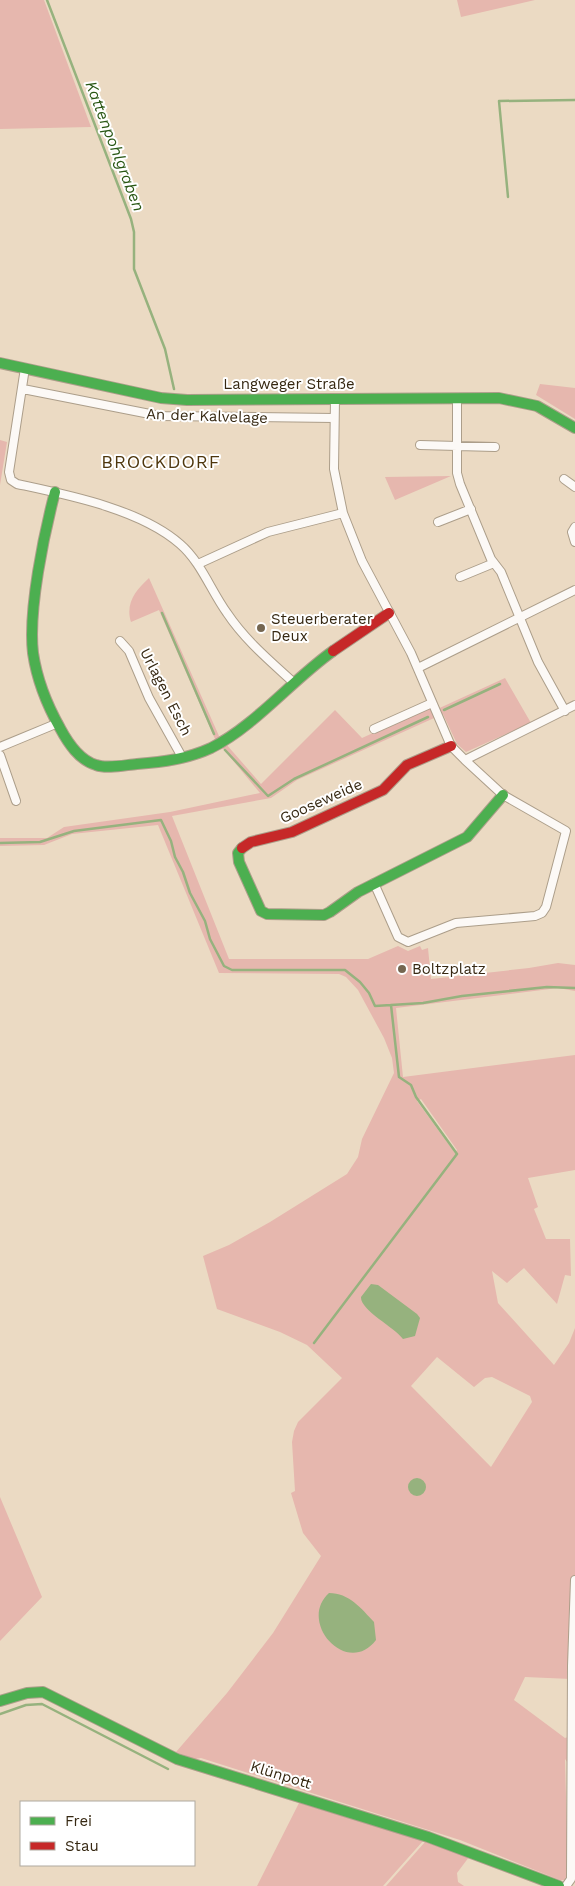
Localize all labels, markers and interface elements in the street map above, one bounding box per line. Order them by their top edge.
water label: Kattenpohlgraben [81,78,149,214]
street label: Langweger Straße [223,375,355,393]
street label: An der Kalvelage [146,405,268,427]
district label: BROCKDORF [101,451,221,472]
place label: Steuerberater Deux [271,610,373,645]
marker: Steuerberater Deux [255,622,267,634]
street label: Urlagen Esch [136,645,196,739]
street label: Gooseweide [277,775,365,827]
place label: Boltzplatz [412,960,486,978]
marker: Boltzplatz [396,963,408,975]
street label: Klünpott [248,1757,314,1793]
legend [20,1801,195,1866]
text: Frei [65,1812,92,1830]
text: Stau [65,1837,99,1855]

